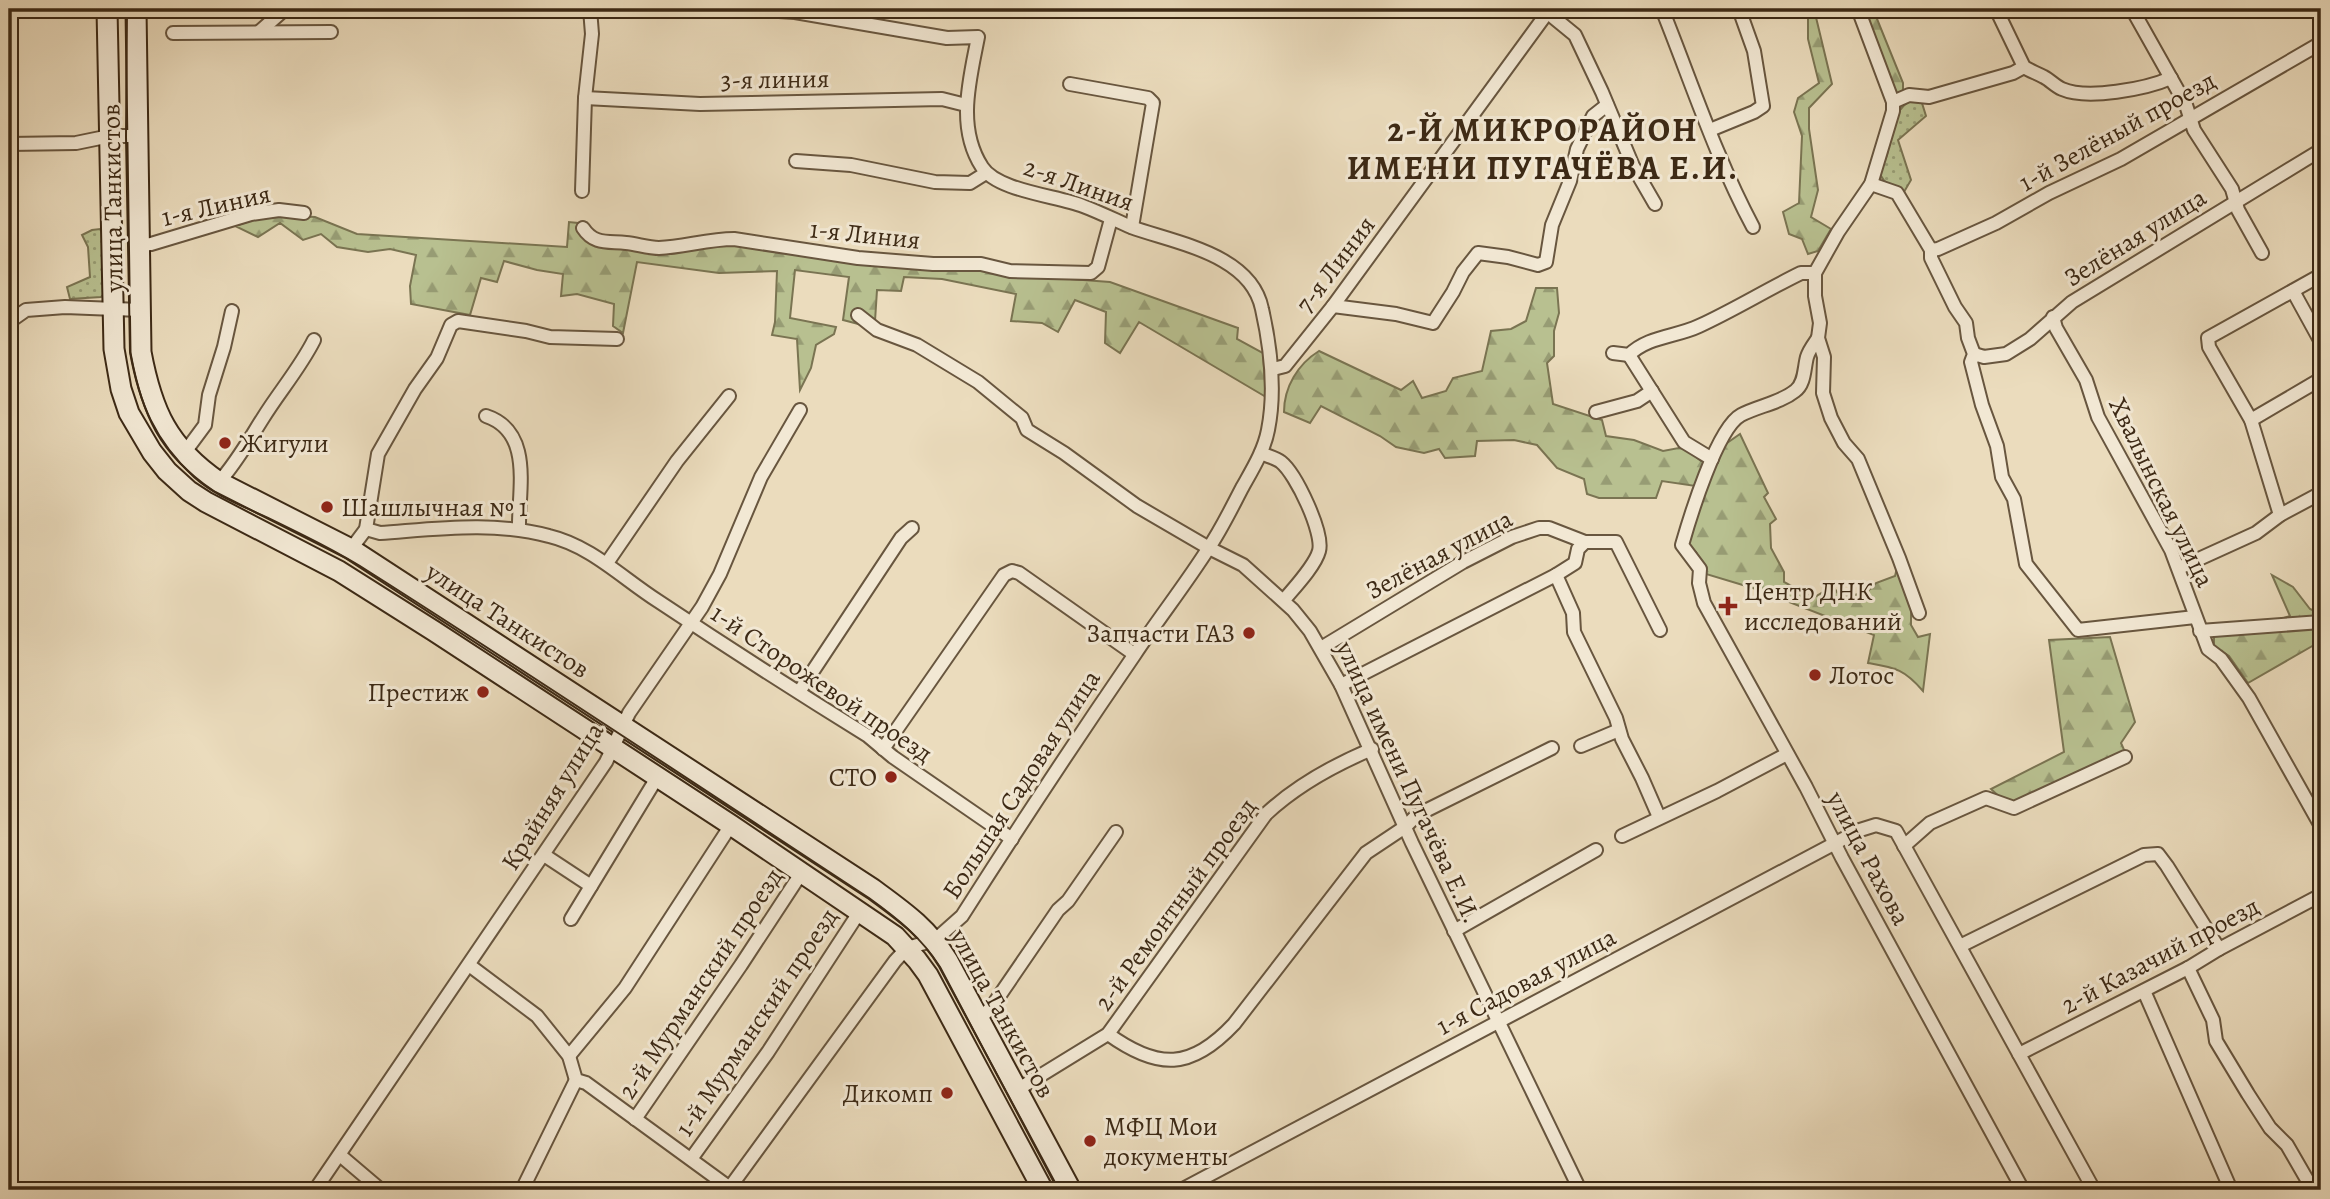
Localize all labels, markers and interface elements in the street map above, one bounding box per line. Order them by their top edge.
street label: 3-я линия [720,61,830,98]
street label: 1-й Зелёный проезд [2013,63,2222,200]
street label: улица Танкистов [93,103,132,294]
district label: 2-Й МИКРОРАЙОН ИМЕНИ ПУГАЧЁВА Е.И. [1347,107,1739,190]
street label: 2-я Линия [1019,149,1139,220]
street label: 1-я Линия [158,176,274,235]
street label: Зелёная улица [2058,180,2213,295]
street label: 7-я Линия [1287,209,1383,320]
street label: 1-я Линия [808,211,922,258]
street label: Хвалынская улица [2100,391,2223,593]
place label: Жигули [239,426,329,461]
marker: Жигули [217,435,233,451]
place label: Шашлычная № 1 [341,490,528,525]
marker: Шашлычная № 1 [319,499,335,515]
street label: Зелёная улица [1360,501,1519,608]
street label: улица Танкистов [418,554,596,686]
place label: Центр ДНК исследований [1744,574,1902,639]
street label: 1-й Сторожевой проезд [704,596,940,771]
marker: Центр ДНК исследований [1718,596,1738,616]
place label: Запчасти ГАЗ [1087,616,1235,651]
marker: Запчасти ГАЗ [1241,625,1257,641]
street label: улица имени Пугачёва Е.И. [1327,634,1489,929]
place label: Лотос [1829,658,1895,693]
street label: Большая Садовая улица [934,663,1109,906]
marker: Лотос [1807,667,1823,683]
place label: Престиж [367,675,469,710]
marker: Престиж [475,684,491,700]
street label: Крайняя улица [493,715,612,877]
place label: СТО [829,760,877,795]
marker: СТО [883,769,899,785]
street label: улица Рахова [1818,784,1919,931]
street label: 2-й Ремонтный проезд [1086,791,1265,1018]
street label: 2-й Мурманский проезд [610,861,791,1106]
street label: 2-й Казачий проезд [2055,888,2265,1022]
street label: 1-й Мурманский проезд [667,901,846,1143]
street label: 1-я Садовая улица [1430,919,1622,1044]
street label: улица Танкистов [941,921,1064,1104]
place label: Дикомп [843,1076,933,1111]
marker: Дикомп [939,1085,955,1101]
place label: МФЦ Мои документы [1103,1109,1229,1174]
marker: МФЦ Мои документы [1082,1133,1098,1149]

